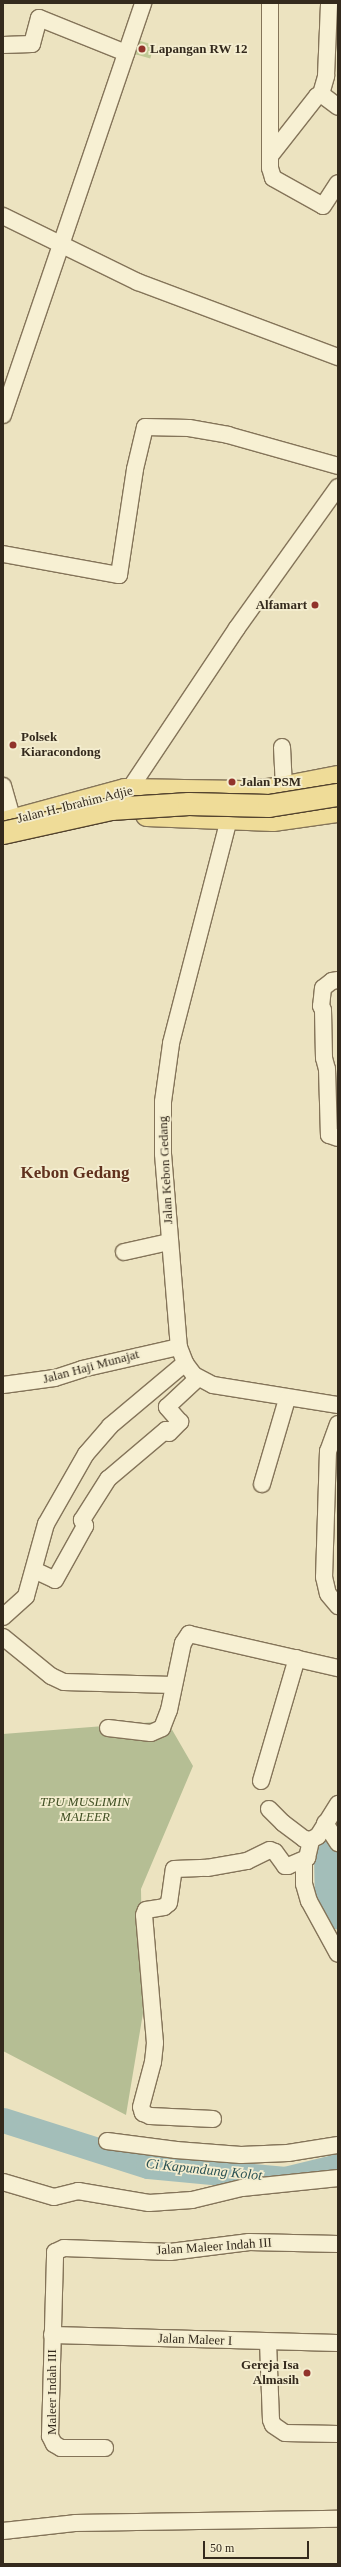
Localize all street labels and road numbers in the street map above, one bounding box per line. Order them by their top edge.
street label: Jalan H. Ibrahim Adjie [15,783,135,827]
street label: Jalan Kebon Gedang [155,1116,177,1224]
street label: Jalan Haji Munajat [41,1347,141,1387]
street label: Jalan Maleer Indah III [156,2235,272,2259]
street label: Jalan Maleer I [158,2331,232,2349]
street label: Maleer Indah III [44,2349,60,2435]

